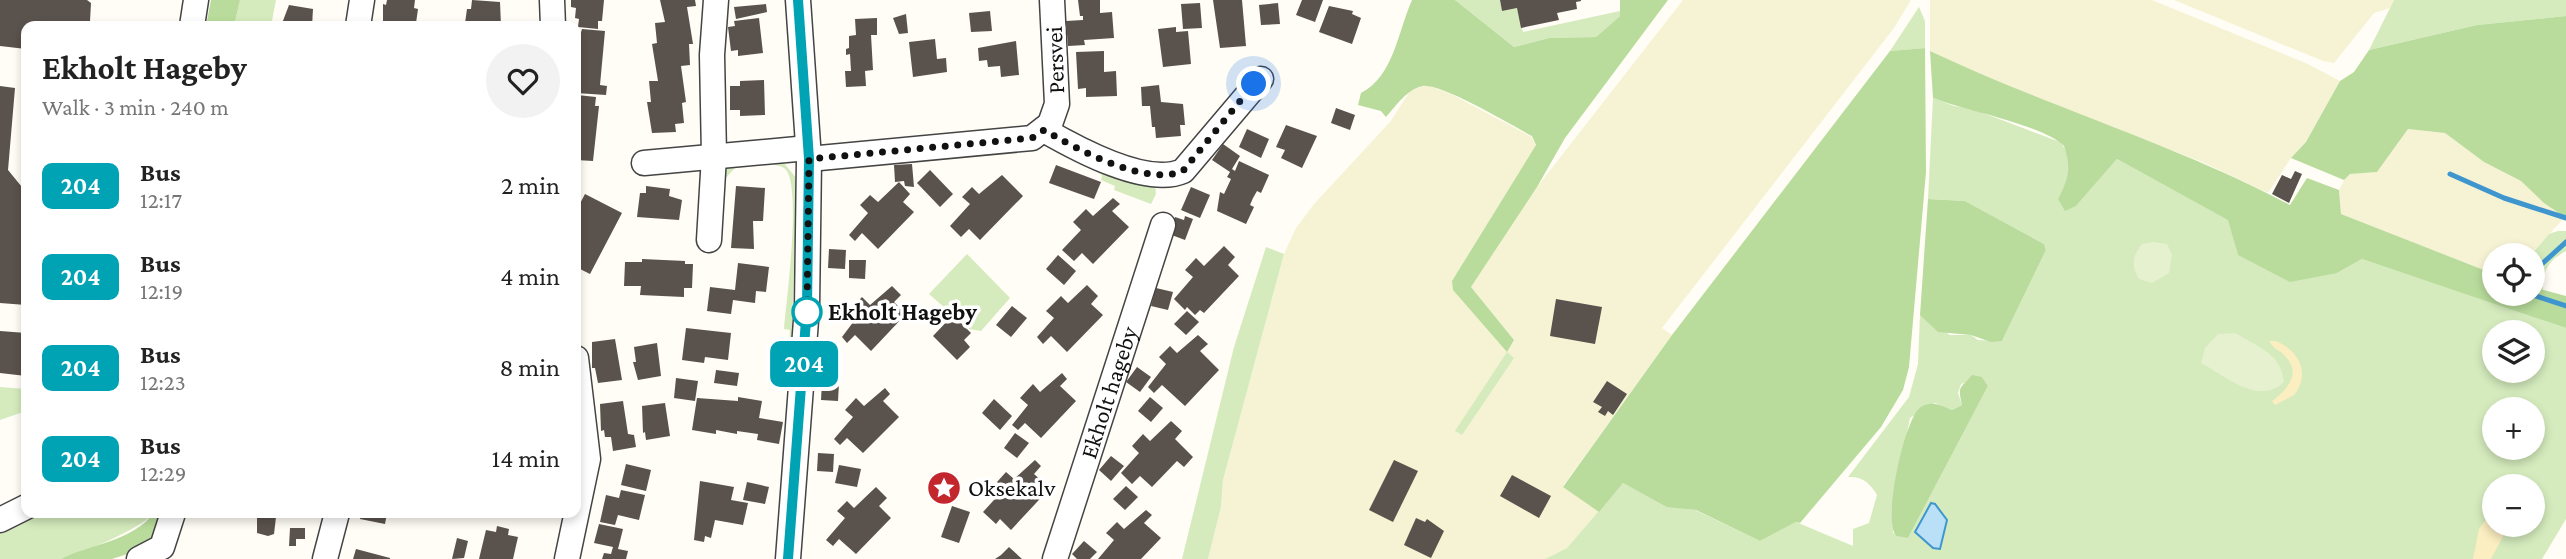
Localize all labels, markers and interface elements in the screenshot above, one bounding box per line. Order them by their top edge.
street label: Persvei [1040,26,1069,94]
button: heart [486,44,560,118]
text: Ekholt Hageby [42,49,247,86]
your location [1236,66,1271,101]
text: Walk · 3 min · 240 m [42,94,229,120]
text: Bus [140,158,181,187]
text: 2 min [501,171,560,200]
text: 204 [61,172,100,199]
text: 12:17 [140,187,182,213]
map controls [2482,243,2545,537]
button: locate [2482,243,2545,306]
text: Bus [140,249,181,278]
text: 4 min [500,262,560,291]
text: 204 [61,263,100,290]
text: 12:19 [140,278,183,304]
marker: Ekholt Hageby [792,297,822,327]
place label: Ekholt Hageby [828,298,977,325]
button: layers [2482,320,2545,383]
street label: Ekholt hageby [1074,322,1143,462]
text: Bus [140,340,181,369]
line badge: 204 [764,341,844,387]
text: 204 [784,350,824,377]
text: 8 min [499,353,560,382]
text: 204 [61,354,100,381]
text: 12:23 [140,369,186,395]
button: + [2482,397,2545,460]
text: Bus [140,431,181,460]
text: 14 min [492,444,560,473]
text: 204 [61,445,100,472]
text: 12:29 [140,460,187,486]
place icon: Oksekalv [925,469,963,507]
place label: Oksekalv [968,474,1056,501]
button: − [2482,474,2545,537]

